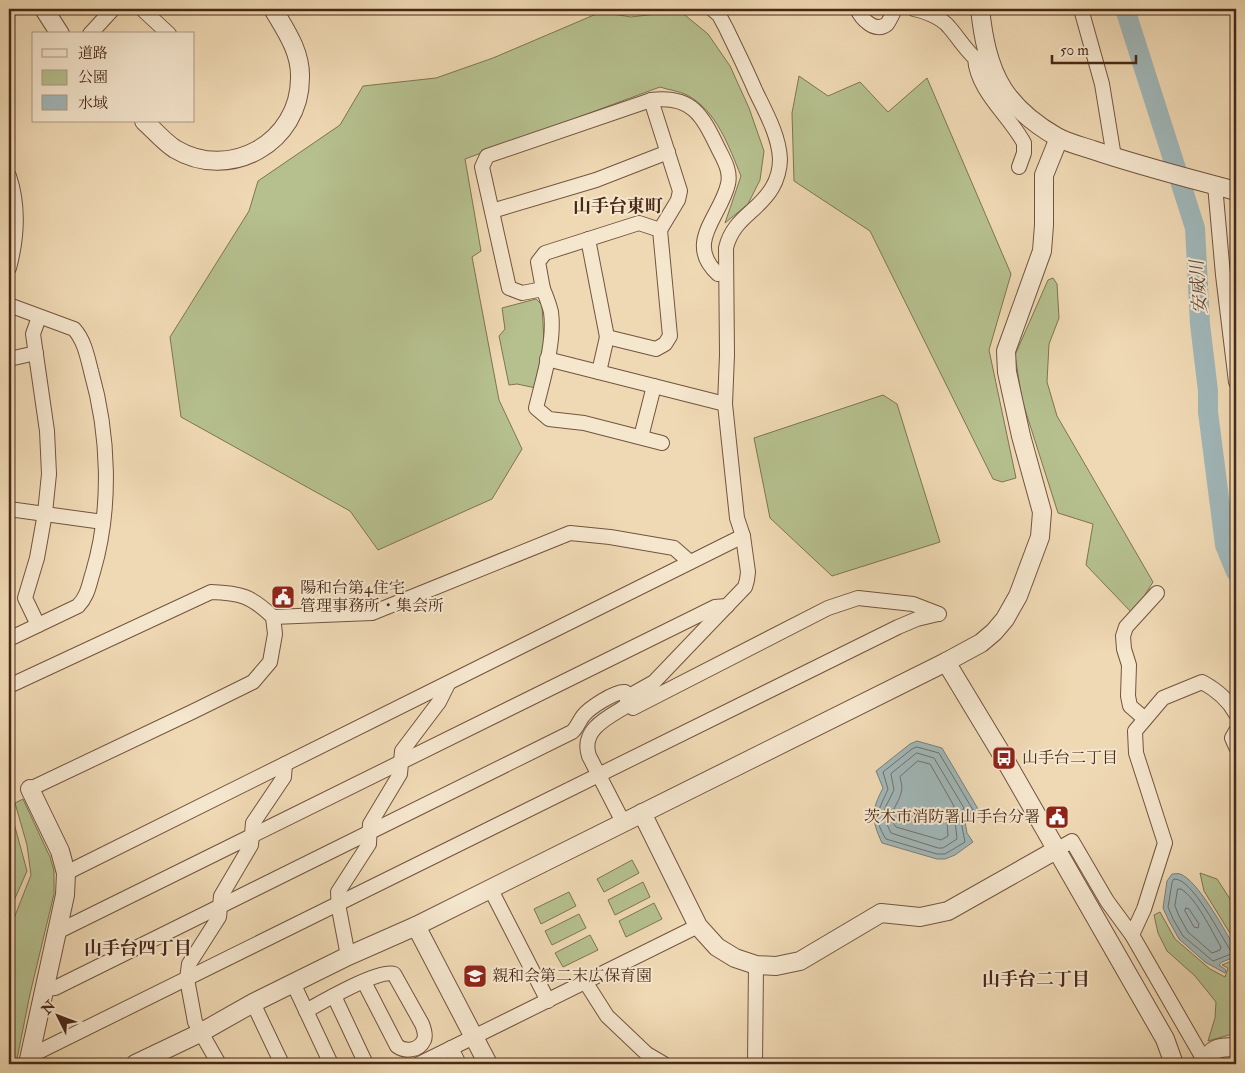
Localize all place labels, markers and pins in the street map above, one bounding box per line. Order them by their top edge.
place label: 陽和台第4住宅 管理事務所・集会所 [300,578,444,616]
public building icon: 陽和台第4住宅 管理事務所・集会所 [270,584,296,610]
bus stop icon: 山手台二丁目 [991,745,1017,771]
place label: 山手台二丁目 [1022,748,1118,768]
public building icon: 茨木市消防署山手台分署 [1044,804,1070,830]
place label: 茨木市消防署山手台分署 [864,807,1040,827]
school or university icon: 親和会第二末広保育園 [462,963,488,989]
place label: 親和会第二末広保育園 [492,966,652,986]

